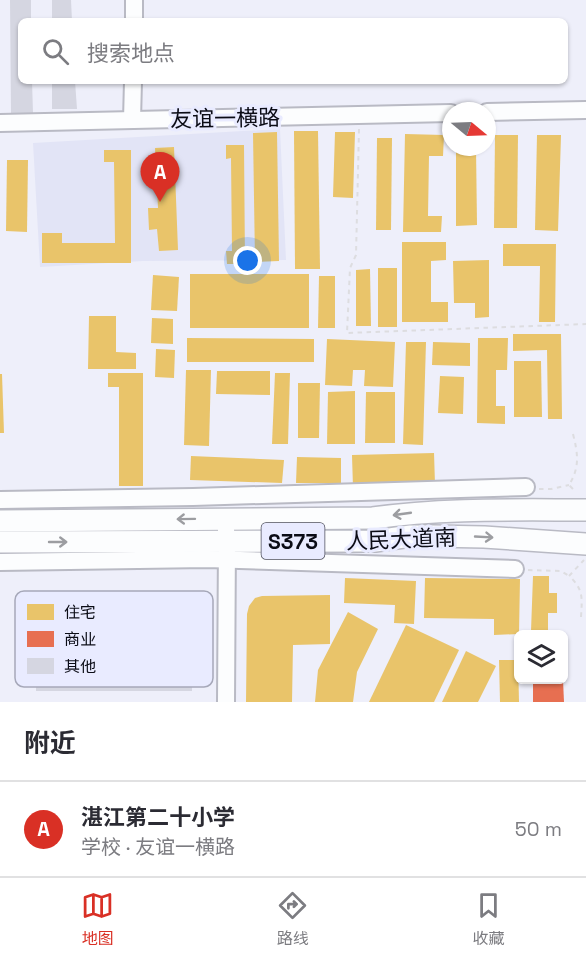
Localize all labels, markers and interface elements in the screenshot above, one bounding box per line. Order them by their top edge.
search box [18,18,568,84]
icon: search [39,35,72,68]
text: 搜索地点 [87,39,175,67]
north arrow [442,102,496,156]
street label: 友谊一横路 [170,103,280,133]
pin: A [140,152,180,202]
your location [233,246,262,275]
one-way arrow [392,509,412,520]
one-way arrow [176,513,196,525]
road number: S373 [262,523,324,559]
street label: 人民大道南 [346,523,456,555]
one-way arrow [474,532,494,543]
one-way arrow [48,536,68,548]
legend [15,591,213,687]
text: 住宅 [64,602,96,623]
text: 商业 [64,629,96,650]
map controls [514,630,568,684]
button: layers [514,630,568,684]
text: 其他 [64,656,96,677]
text: 附近 [24,726,76,760]
text: 湛江第二十小学 [81,803,235,831]
text: A [37,816,50,842]
text: 50 m [515,816,562,842]
text: 学校 · 友谊一横路 [81,834,235,860]
tab: 地图 [81,889,114,949]
tab: 路线 [276,889,309,949]
tab: 收藏 [472,889,505,949]

